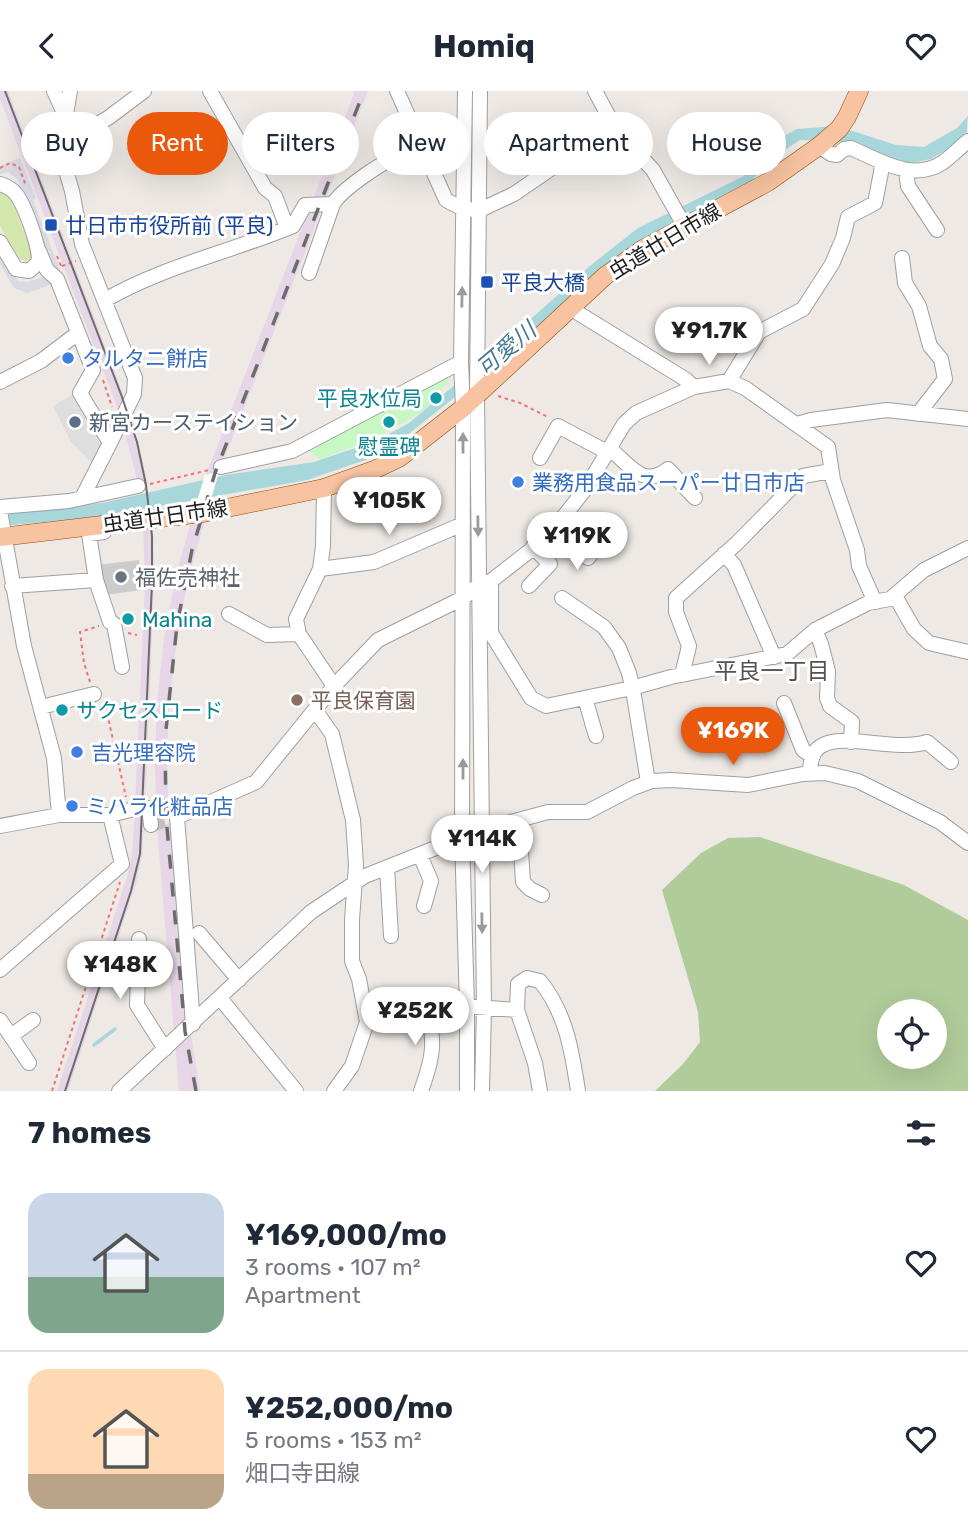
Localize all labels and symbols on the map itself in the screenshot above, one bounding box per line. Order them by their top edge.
street label: 虫道廿日市線 [605,198,725,284]
place label: 廿日市市役所前 (平良) [65,213,273,238]
marker: 廿日市市役所前 (平良) [43,217,59,233]
place label: 平良大橋 [501,270,585,295]
marker: 平良大橋 [479,274,495,290]
one-way arrow [456,286,468,308]
pin: ¥91.7K [652,307,766,367]
water label: 可愛川 [471,314,544,382]
place label: タルタニ餅店 [82,346,208,371]
marker: タルタニ餅店 [60,350,76,366]
place label: 平良水位局 [317,386,422,411]
marker: 平良水位局 [428,390,444,406]
place label: 新宮カーステイション [89,410,298,435]
marker: 新宮カーステイション [67,414,83,430]
marker: 慰霊碑 [381,414,397,430]
one-way arrow [457,432,469,454]
place label: 慰霊碑 [358,434,421,459]
place label: 業務用食品スーパー廿日市店 [532,470,805,495]
marker: 業務用食品スーパー廿日市店 [510,474,526,490]
pin: ¥105K [340,477,438,537]
street label: 虫道廿日市線 [101,495,229,537]
pin: ¥119K [528,512,626,572]
one-way arrow [472,515,484,537]
place label: 福佐売神社 [135,565,240,590]
marker: 福佐売神社 [113,569,129,585]
place label: Mahina [142,607,212,632]
marker: Mahina [120,611,136,627]
district label: 平良一丁目 [715,657,830,685]
place label: 平良保育園 [311,688,416,713]
marker: 平良保育園 [289,692,305,708]
place label: サクセスロード [76,698,223,723]
marker: サクセスロード [54,702,70,718]
pin: ¥169K [684,707,782,767]
place label: 吉光理容院 [91,740,196,765]
marker: 吉光理容院 [69,744,85,760]
one-way arrow [457,758,469,780]
place label: ミハラ化粧品店 [86,794,233,819]
marker: ミハラ化粧品店 [64,798,80,814]
pin: ¥114K [433,815,531,875]
one-way arrow [477,912,488,934]
pin: ¥148K [71,941,169,1001]
pin: ¥252K [366,988,464,1047]

